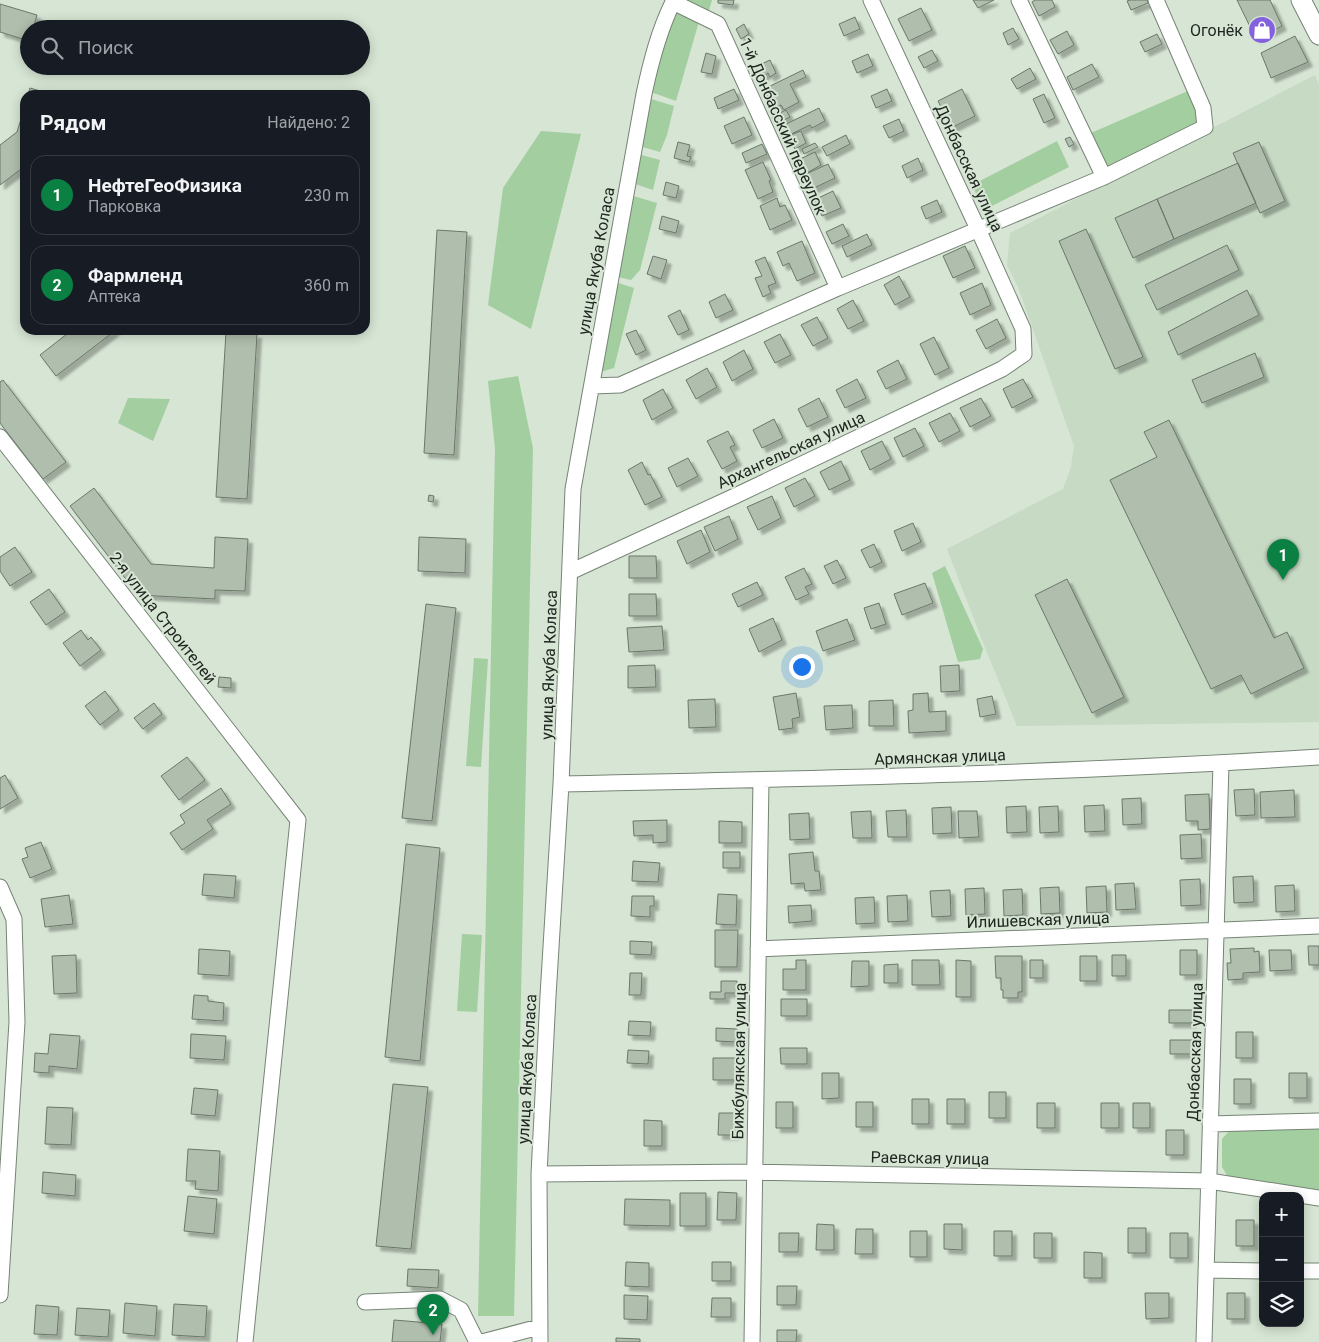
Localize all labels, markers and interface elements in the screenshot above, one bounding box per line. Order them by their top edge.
shop icon: Огонёк [1247,15,1277,45]
search box [20,20,370,75]
place label: Огонёк [1190,21,1243,40]
icon: search [38,34,66,62]
street label: 1-й Донбасский переулок [735,35,831,218]
text: Поиск [78,36,134,59]
street label: Донбасская улица [931,101,1007,235]
text: Рядом [40,111,106,135]
text: Найдено: 2 [267,113,350,132]
text: НефтеГеоФизика [88,174,242,197]
text: 1 [52,186,62,205]
text: 230 m [304,186,349,205]
street label: улица Якуба Коласа [574,186,618,336]
text: Парковка [88,197,161,216]
text: Фармленд [88,264,183,287]
text: 2 [52,276,62,295]
text: 360 m [304,276,349,295]
text: Аптека [88,287,141,306]
street label: Архангельская улица [714,407,868,493]
pin: 1 [1267,539,1299,580]
street label: 2-я улица Строителей [106,548,220,688]
street label: улица Якуба Коласа [537,590,561,740]
your location [789,654,815,680]
street label: Армянская улица [874,745,1006,769]
street label: Илишевская улица [966,908,1110,932]
street label: Донбасская улица [1183,982,1207,1122]
street label: Бижбулякская улица [728,983,750,1139]
street label: улица Якуба Коласа [514,994,540,1144]
street label: Раевская улица [870,1147,990,1169]
map controls [1259,1192,1304,1327]
button: + [1259,1192,1304,1237]
button: − [1259,1237,1304,1282]
button: layers [1259,1282,1304,1327]
pin: 2 [417,1294,449,1335]

